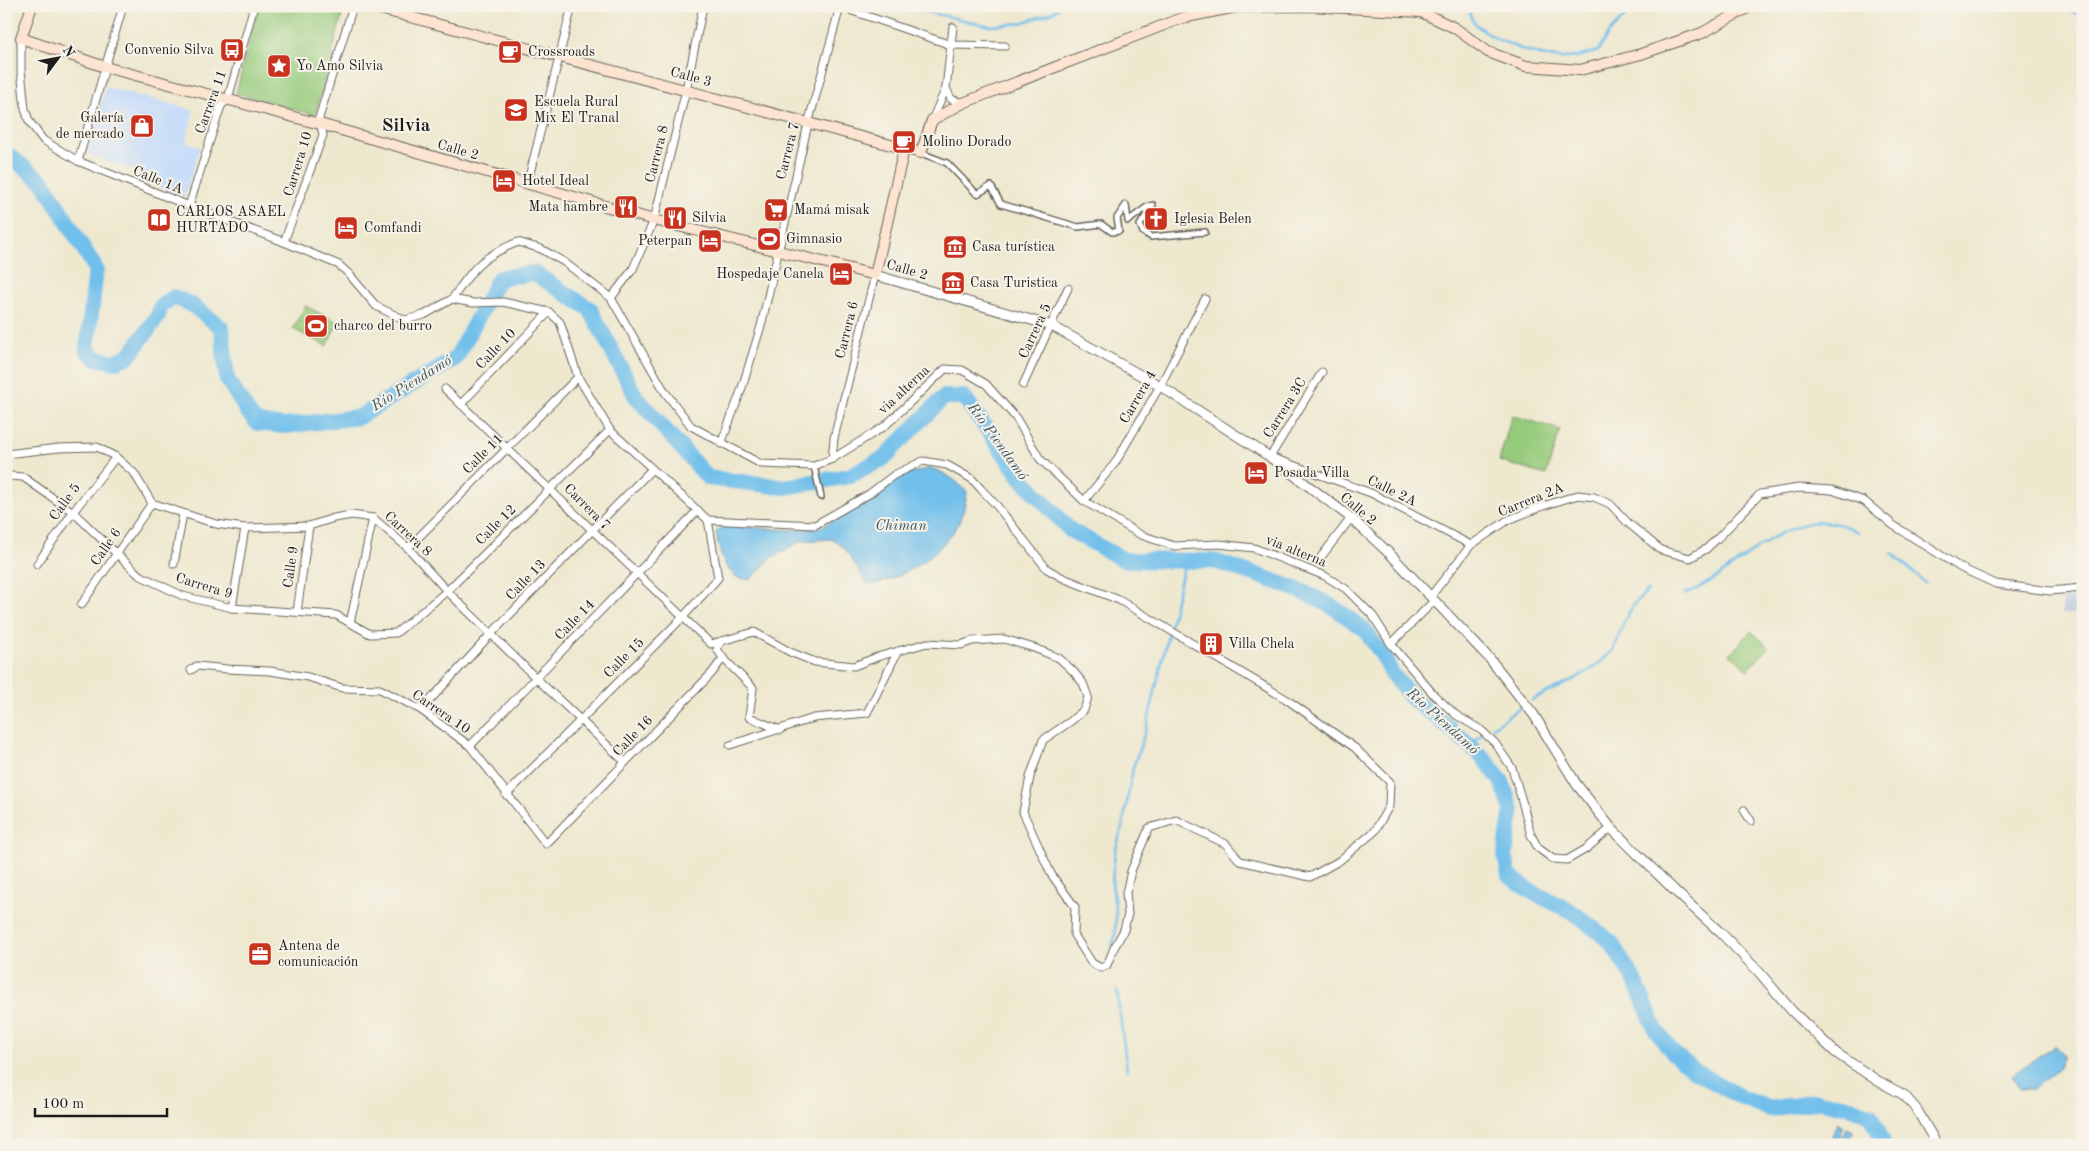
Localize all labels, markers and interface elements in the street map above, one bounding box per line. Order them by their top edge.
north arrow [32,32,82,82]
bus stop icon: Convenio Silva [219,37,245,63]
cafe icon: Crossroads [497,39,523,65]
text: N [59,43,77,60]
place label: Convenio Silva [125,43,214,57]
place label: Crossroads [528,45,595,59]
place icon: Yo Amo Silvia [266,53,292,79]
place label: Yo Amo Silvia [296,59,383,73]
street label: Calle 3 [669,65,713,89]
street label: Carrera 11 [193,68,229,136]
place label: Escuela Rural Mix El Tranal [534,95,619,125]
school or university icon: Escuela Rural Mix El Tranal [503,97,529,123]
place label: Galería de mercado [56,111,124,141]
shop icon: Galería de mercado [129,113,155,139]
district label: Silvia [382,117,431,136]
street label: Carrera 7 [774,121,802,181]
street label: Carrera 8 [643,124,671,184]
cafe icon: Molino Dorado [891,129,917,155]
street label: Carrera 10 [282,130,314,198]
place label: Molino Dorado [922,135,1011,149]
street label: Calle 2 [436,137,480,163]
street label: Calle 1A [131,164,185,197]
hotel icon: Hotel Ideal [491,168,517,194]
place label: Hotel Ideal [522,174,589,188]
restaurant icon: Mata hambre [613,194,639,220]
supermarket icon: Mamá misak [763,197,789,223]
place label: Mata hambre [529,200,608,214]
place label: Mamá misak [794,203,870,217]
place label: CARLOS ASAEL HURTADO [176,205,286,235]
restaurant icon: Silvia [662,205,688,231]
church icon: Iglesia Belen [1143,206,1169,232]
library icon: CARLOS ASAEL HURTADO [146,207,172,233]
place label: Silvia [692,211,726,225]
place label: Iglesia Belen [1174,212,1252,226]
hotel icon: Comfandi [333,215,359,241]
place label: Comfandi [364,221,422,235]
sports icon: Gimnasio [756,226,782,252]
hotel icon: Peterpan [697,228,723,254]
place label: Gimnasio [786,232,842,246]
place label: Peterpan [638,234,692,248]
museum icon: Casa turística [942,234,968,260]
place label: Casa turística [972,240,1055,254]
street label: Calle 2 [885,257,929,283]
hotel icon: Hospedaje Canela [828,261,854,287]
place label: Hospedaje Canela [716,267,824,281]
museum icon: Casa Turistica [940,270,966,296]
place label: Casa Turistica [970,276,1058,290]
street label: Carrera 6 [833,300,861,360]
street label: Carrera 5 [1016,301,1054,361]
sports icon: charco del burro [303,313,329,339]
place label: charco del burro [334,319,432,333]
street label: Calle 10 [473,326,519,372]
water label: Río Piendamó [368,353,456,415]
street label: via alterna [876,363,932,417]
street label: Carrera 4 [1117,368,1159,426]
street label: Carrera 3C [1261,375,1309,441]
water label: Río Piendamó [963,400,1031,484]
street label: Calle 11 [460,431,506,477]
hotel icon: Posada Villa [1243,460,1269,486]
place label: Posada Villa [1274,466,1349,480]
street label: Calle 2A [1365,473,1419,509]
street label: Carrera 2A [1496,480,1566,520]
street label: Calle 5 [47,481,83,523]
street label: Carrera 7 [561,481,613,533]
street label: Calle 2 [1337,490,1379,528]
street label: Calle 12 [473,502,519,548]
street label: Carrera 8 [382,509,434,559]
water label: Chiman [875,519,927,534]
street label: Calle 6 [88,526,124,568]
street label: via alterna [1264,532,1328,570]
street label: Calle 9 [281,545,301,589]
street label: Calle 13 [503,557,549,603]
street label: Carrera 9 [174,571,234,601]
street label: Calle 14 [552,597,598,643]
building icon: Villa Chela [1198,631,1224,657]
street label: Calle 15 [601,635,647,681]
place label: Villa Chela [1228,637,1295,651]
water label: Río Piendamó [1402,685,1482,759]
street label: Carrera 10 [409,687,473,737]
street label: Calle 16 [610,713,656,759]
place label: Antena de comunicación [278,939,359,969]
office icon: Antena de comunicación [247,941,273,967]
scale bar [35,1086,168,1118]
text: 100 m [42,1097,84,1112]

